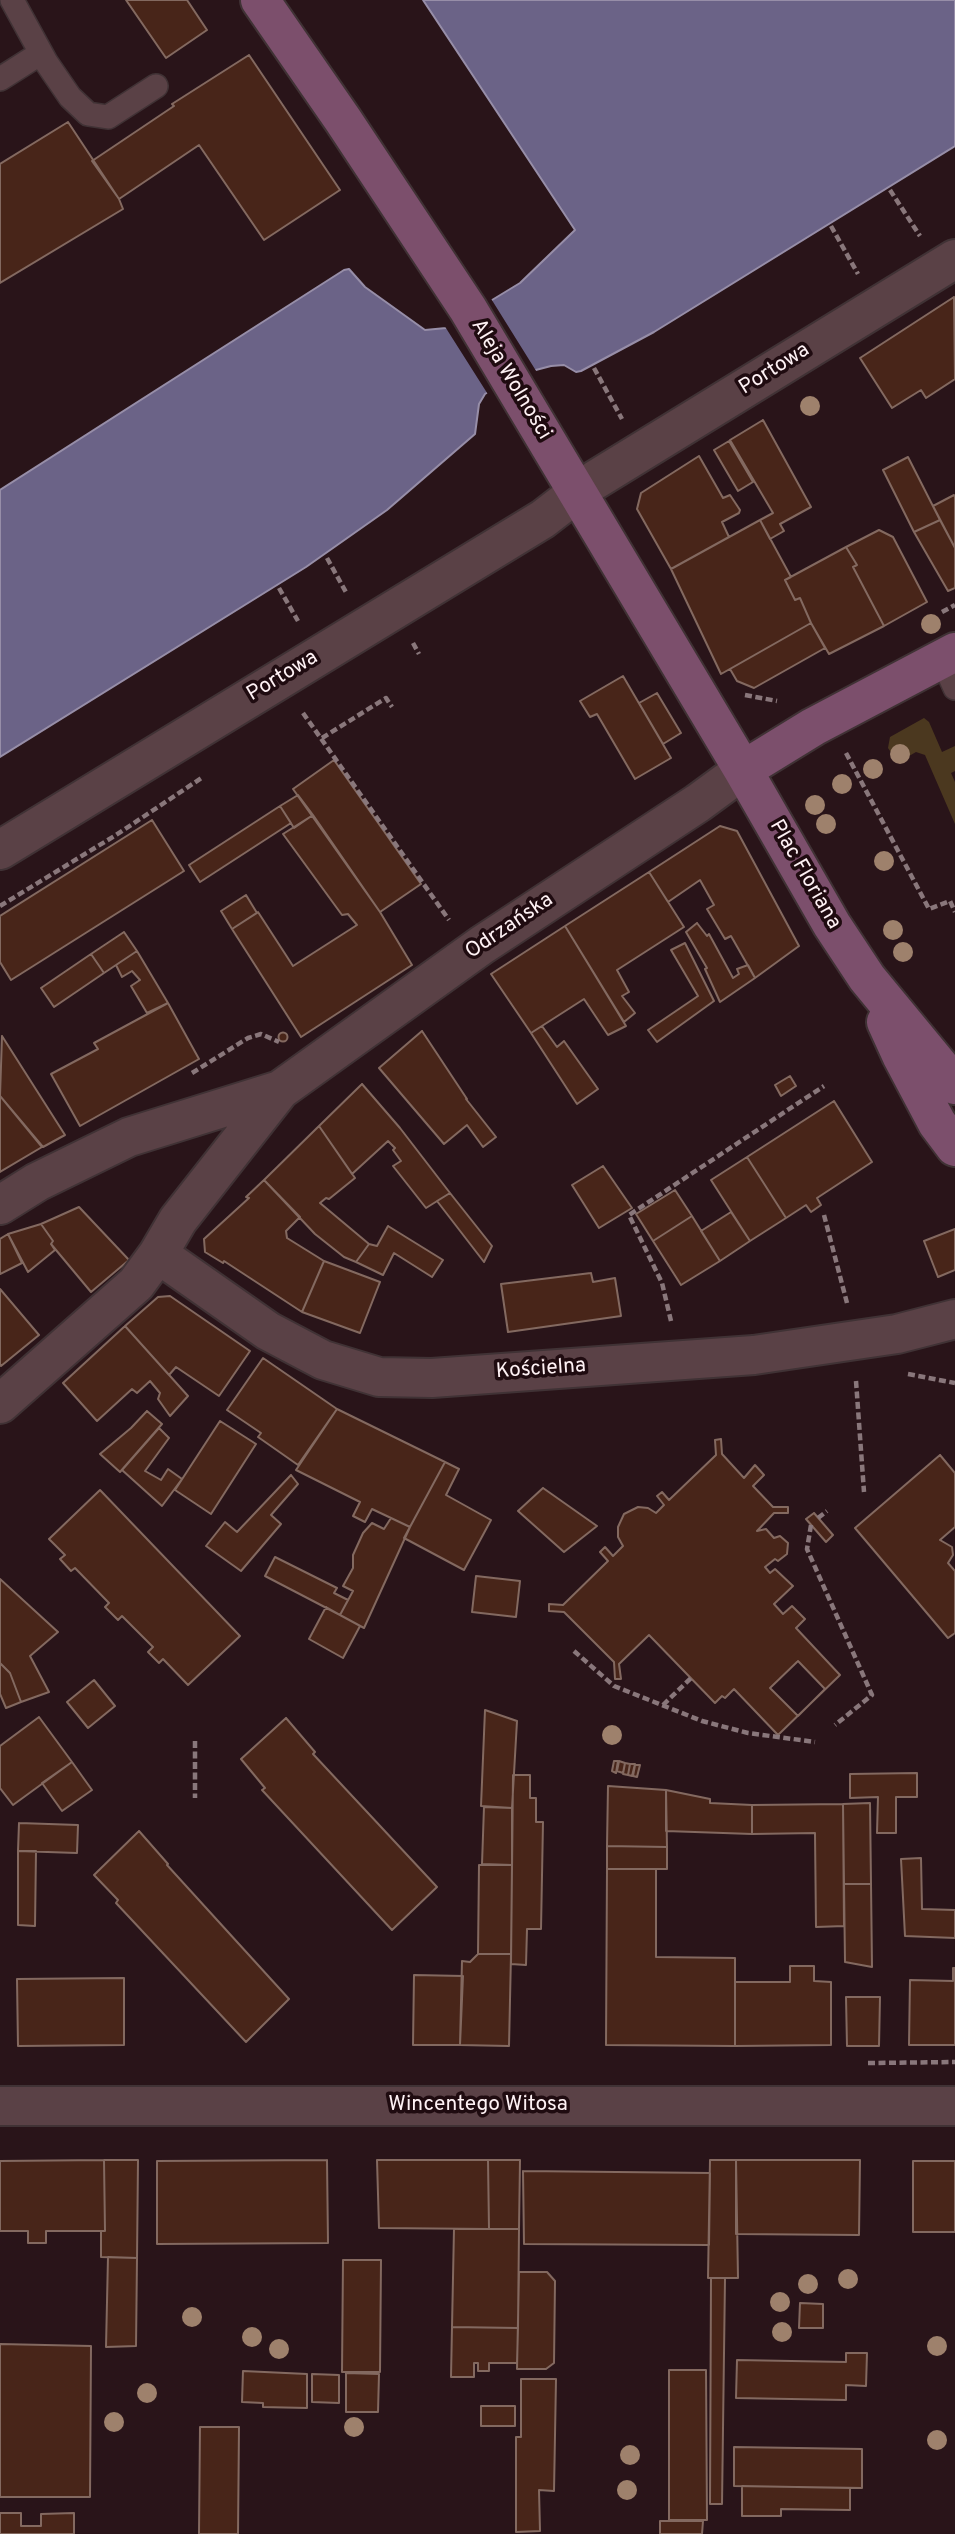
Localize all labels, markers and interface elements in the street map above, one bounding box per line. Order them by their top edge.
street label: Aleja Wolności [464,315,556,445]
street label: Portowa [735,339,815,401]
street label: Portowa [243,646,323,708]
street label: Plac Floriana [763,816,845,934]
street label: Odrzańska [461,889,559,965]
street label: Kościelna [495,1354,587,1386]
street label: Wincentego Witosa [388,2093,568,2119]

